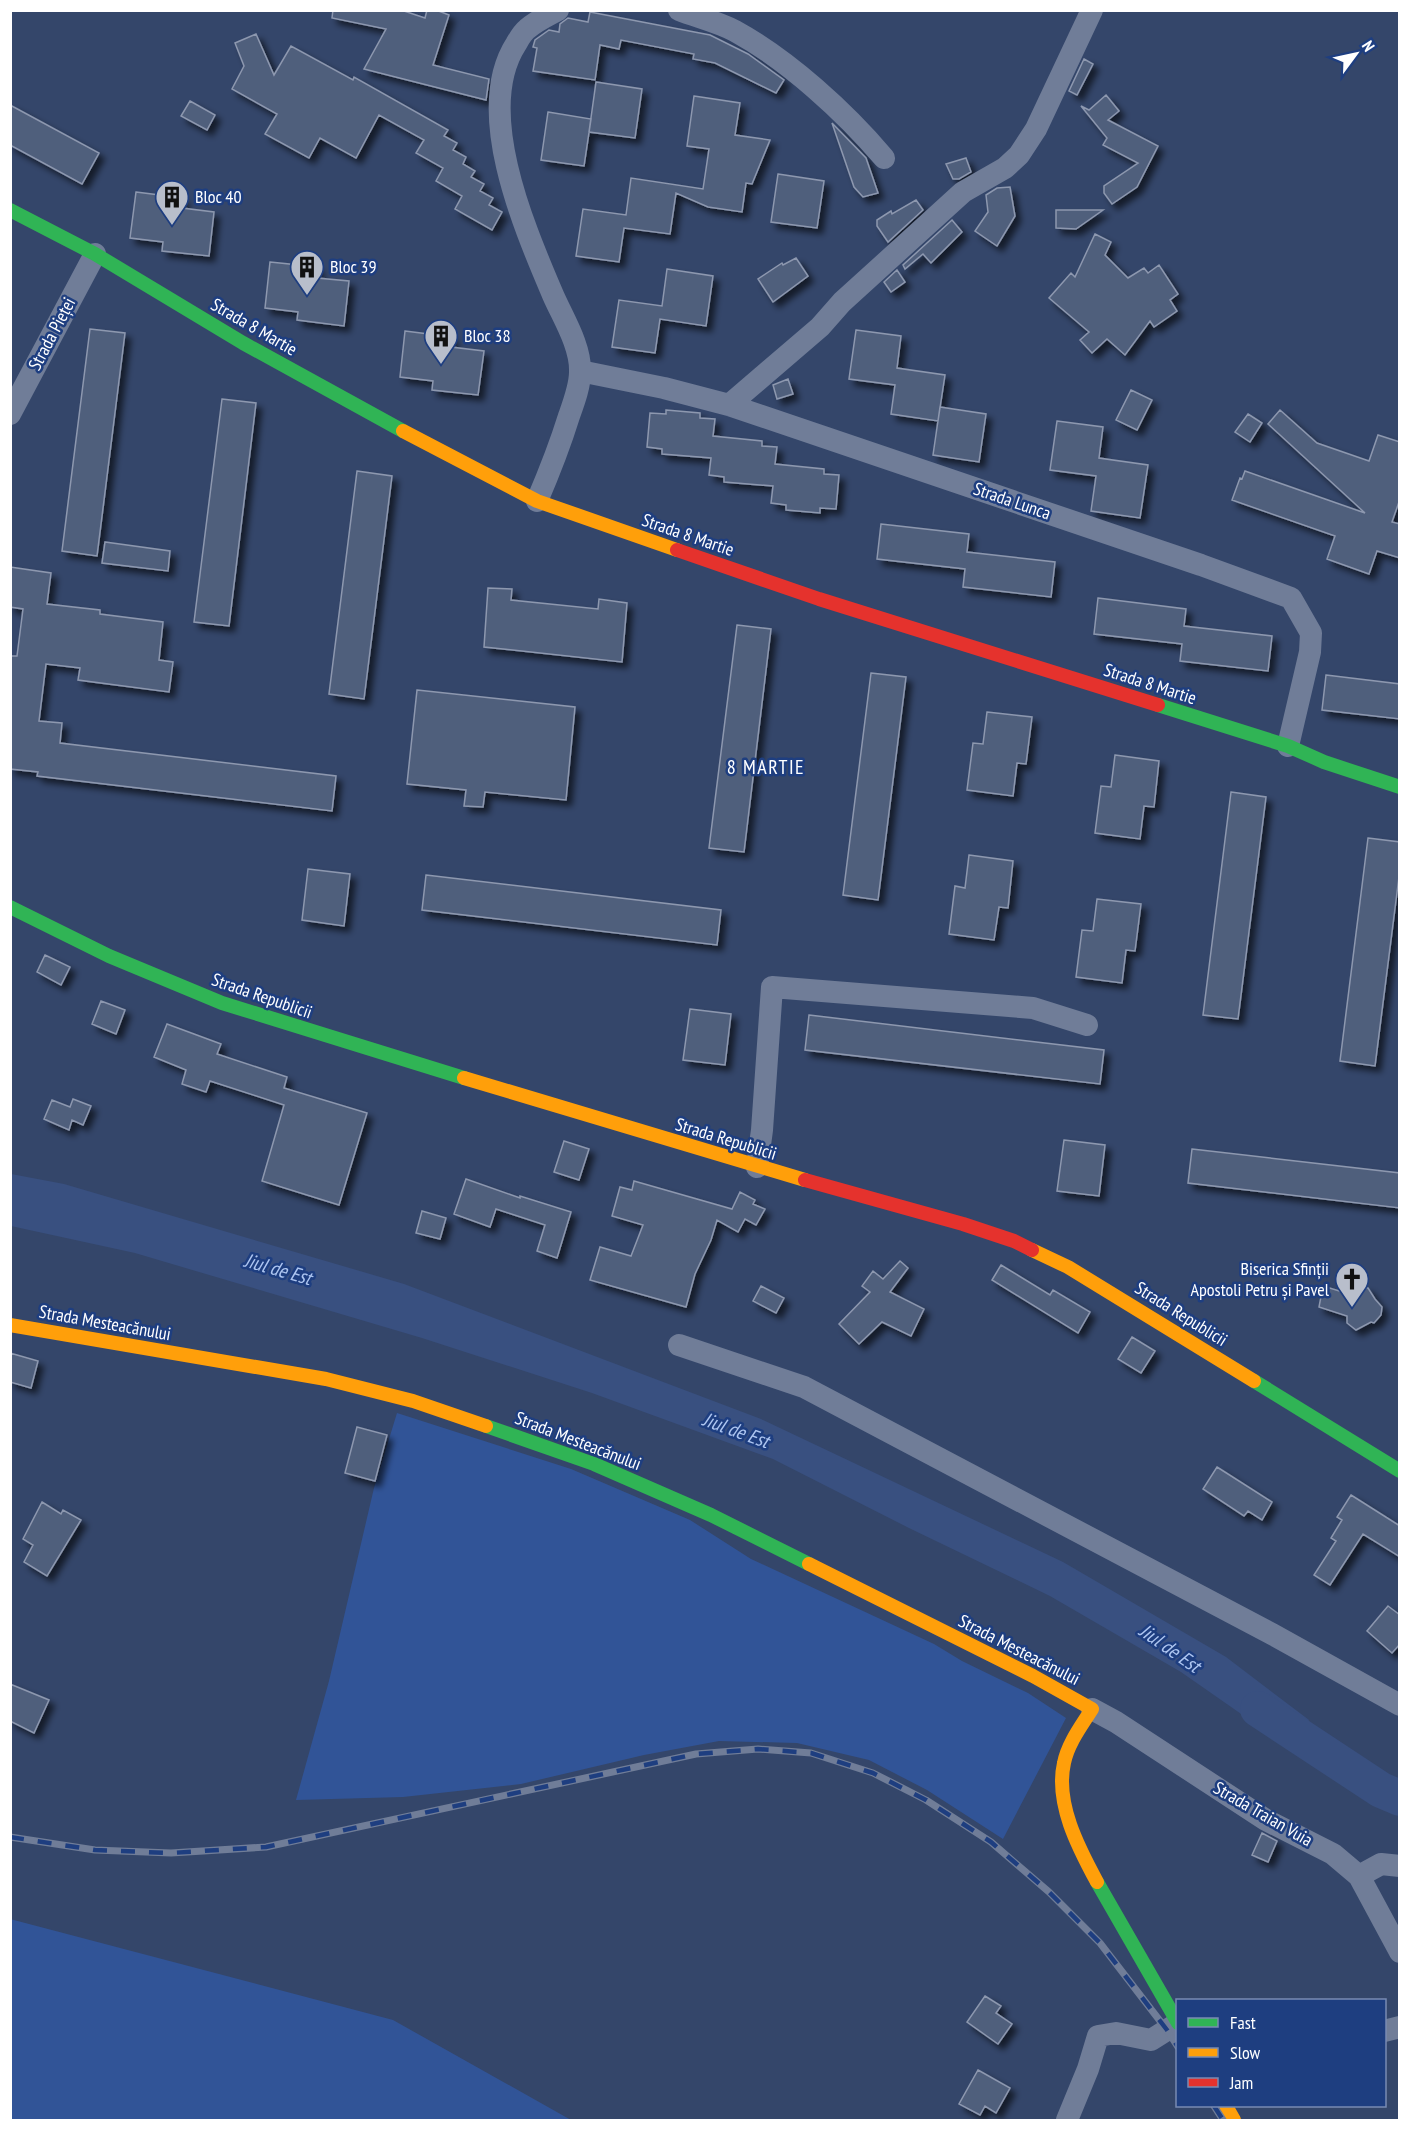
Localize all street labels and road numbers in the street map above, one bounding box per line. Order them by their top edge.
street label: Strada Pieței [23,293,80,374]
street label: Strada 8 Martie [207,293,302,360]
street label: Strada Lunca [971,477,1054,524]
street label: Strada 8 Martie [639,508,737,561]
street label: Strada 8 Martie [1101,658,1199,709]
street label: Strada Republicii [209,968,315,1023]
street label: Strada Republicii [673,1112,780,1165]
street label: Strada Republicii [1131,1276,1232,1351]
street label: Strada Mesteacănului [37,1300,173,1345]
street label: Strada Mesteacănului [512,1406,645,1475]
street label: Strada Mesteacănului [955,1609,1084,1690]
street label: Strada Traian Vuia [1210,1776,1317,1851]

